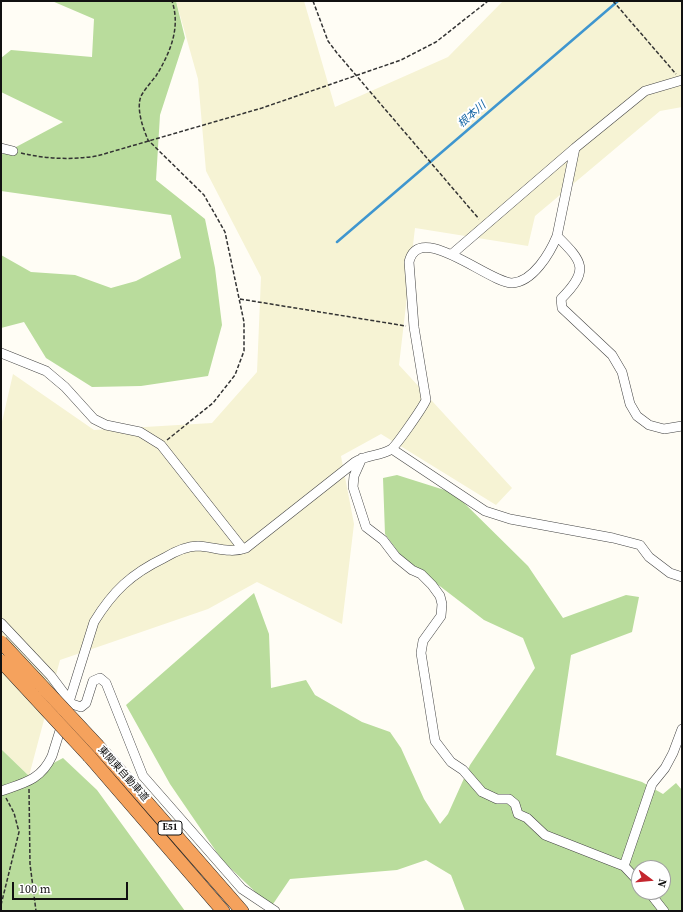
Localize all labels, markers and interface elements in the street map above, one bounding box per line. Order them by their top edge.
water label: 根本川 [455,99,489,131]
street label: 東関東自動車道 [95,744,151,804]
road number: E51 [158,821,182,835]
north arrow [631,860,671,900]
scale bar [14,874,130,900]
text: N [654,877,670,889]
text: 100 m [19,881,51,897]

